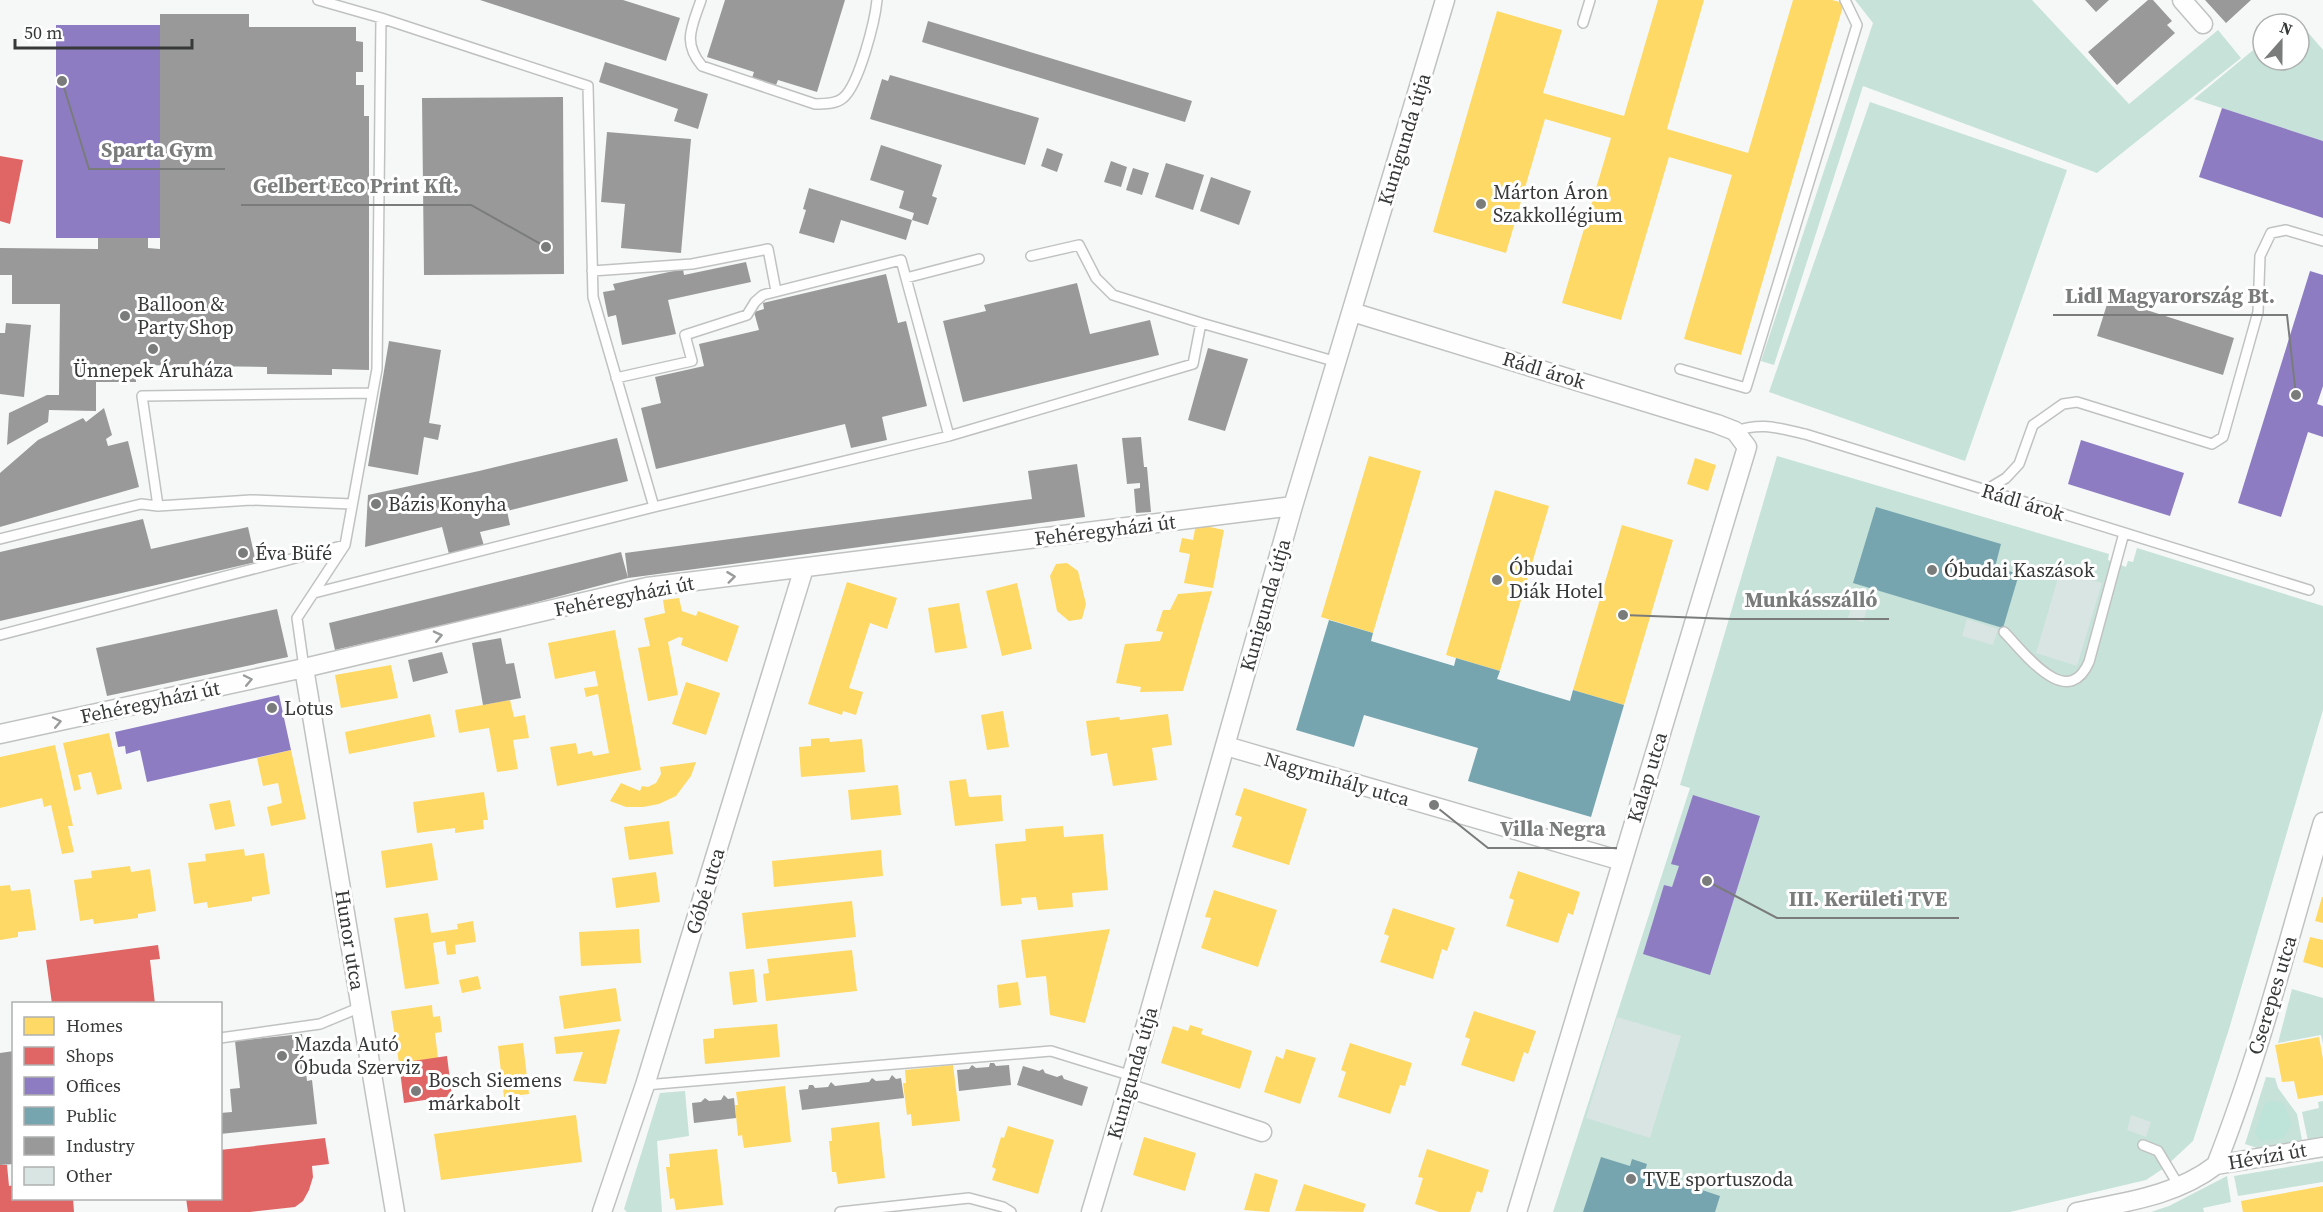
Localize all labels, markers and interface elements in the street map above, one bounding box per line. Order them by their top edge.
scale bar [15,12,192,50]
north arrow [2251,12,2311,72]
text: N [2277,16,2296,40]
text: 50 m [24,20,62,45]
street label: Kunigunda útja [1371,69,1438,208]
callout: Sparta Gym [89,130,225,169]
text: Sparta Gym [101,135,213,164]
callout: Gelbert Eco Print Kft. [241,166,471,205]
text: Gelbert Eco Print Kft. [253,171,459,200]
place label: Márton Áron Szakkollégium [1493,178,1623,229]
marker: Márton Áron Szakkollégium [1474,197,1488,211]
callout: Lidl Magyarország Bt. [2053,276,2287,315]
text: Lidl Magyarország Bt. [2065,281,2275,310]
place label: Balloon & Party Shop [137,290,234,341]
marker: Balloon & Party Shop [118,309,132,323]
marker: Ünnepek Áruháza [146,342,160,356]
street label: Rádl árok [1499,344,1589,396]
place label: Ünnepek Áruháza [73,356,234,384]
street label: Rádl árok [1978,476,2068,528]
place label: Bázis Konyha [388,490,507,518]
marker: Bázis Konyha [369,497,383,511]
street label: Fehéregyházi út [1033,507,1178,553]
street label: Kunigunda útja [1233,535,1298,675]
place label: Éva Büfé [255,539,332,567]
marker: Éva Büfé [236,546,250,560]
place label: Óbudai Diák Hotel [1509,554,1604,605]
place label: Óbudai Kaszások [1944,556,2095,584]
marker: Óbudai Kaszások [1925,563,1939,577]
street label: Fehéregyházi út [552,569,697,623]
one-way arrow [727,571,736,583]
marker: Óbudai Diák Hotel [1490,573,1504,587]
callout: Munkásszálló [1732,580,1889,619]
text: Munkásszálló [1745,585,1878,614]
one-way arrow [432,631,442,644]
street label: Fehéregyházi út [78,673,223,730]
one-way arrow [242,675,252,688]
place label: Lotus [284,694,334,722]
marker: Lotus [265,701,279,715]
one-way arrow [52,716,62,729]
street label: Kalap utca [1620,728,1674,826]
street label: Nagymihály utca [1261,745,1414,813]
callout: Villa Negra [1488,809,1617,848]
text: Villa Negra [1500,814,1607,843]
street label: Góbé utca [679,844,732,938]
callout: III. Kerületi TVE [1777,879,1959,918]
text: III. Kerületi TVE [1789,884,1947,913]
street label: Hunor utca [328,888,372,993]
street label: Cserepes utca [2241,931,2304,1058]
legend [12,1002,222,1200]
street label: Kunigunda útja [1100,1003,1165,1143]
text: Homes [66,1013,123,1038]
place label: Mazda Autó Óbuda Szerviz [294,1030,420,1081]
text: Shops [66,1043,114,1068]
marker: Mazda Autó Óbuda Szerviz [275,1049,289,1063]
place label: Bosch Siemens márkabolt [428,1066,562,1117]
text: Offices [66,1073,121,1098]
marker: Bosch Siemens márkabolt [409,1084,423,1098]
text: Public [66,1103,117,1128]
text: Industry [66,1133,136,1158]
street label: Hévízi út [2226,1135,2309,1177]
text: Other [66,1163,113,1188]
place label: TVE sportuszoda [1643,1165,1794,1193]
marker: TVE sportuszoda [1624,1172,1638,1186]

